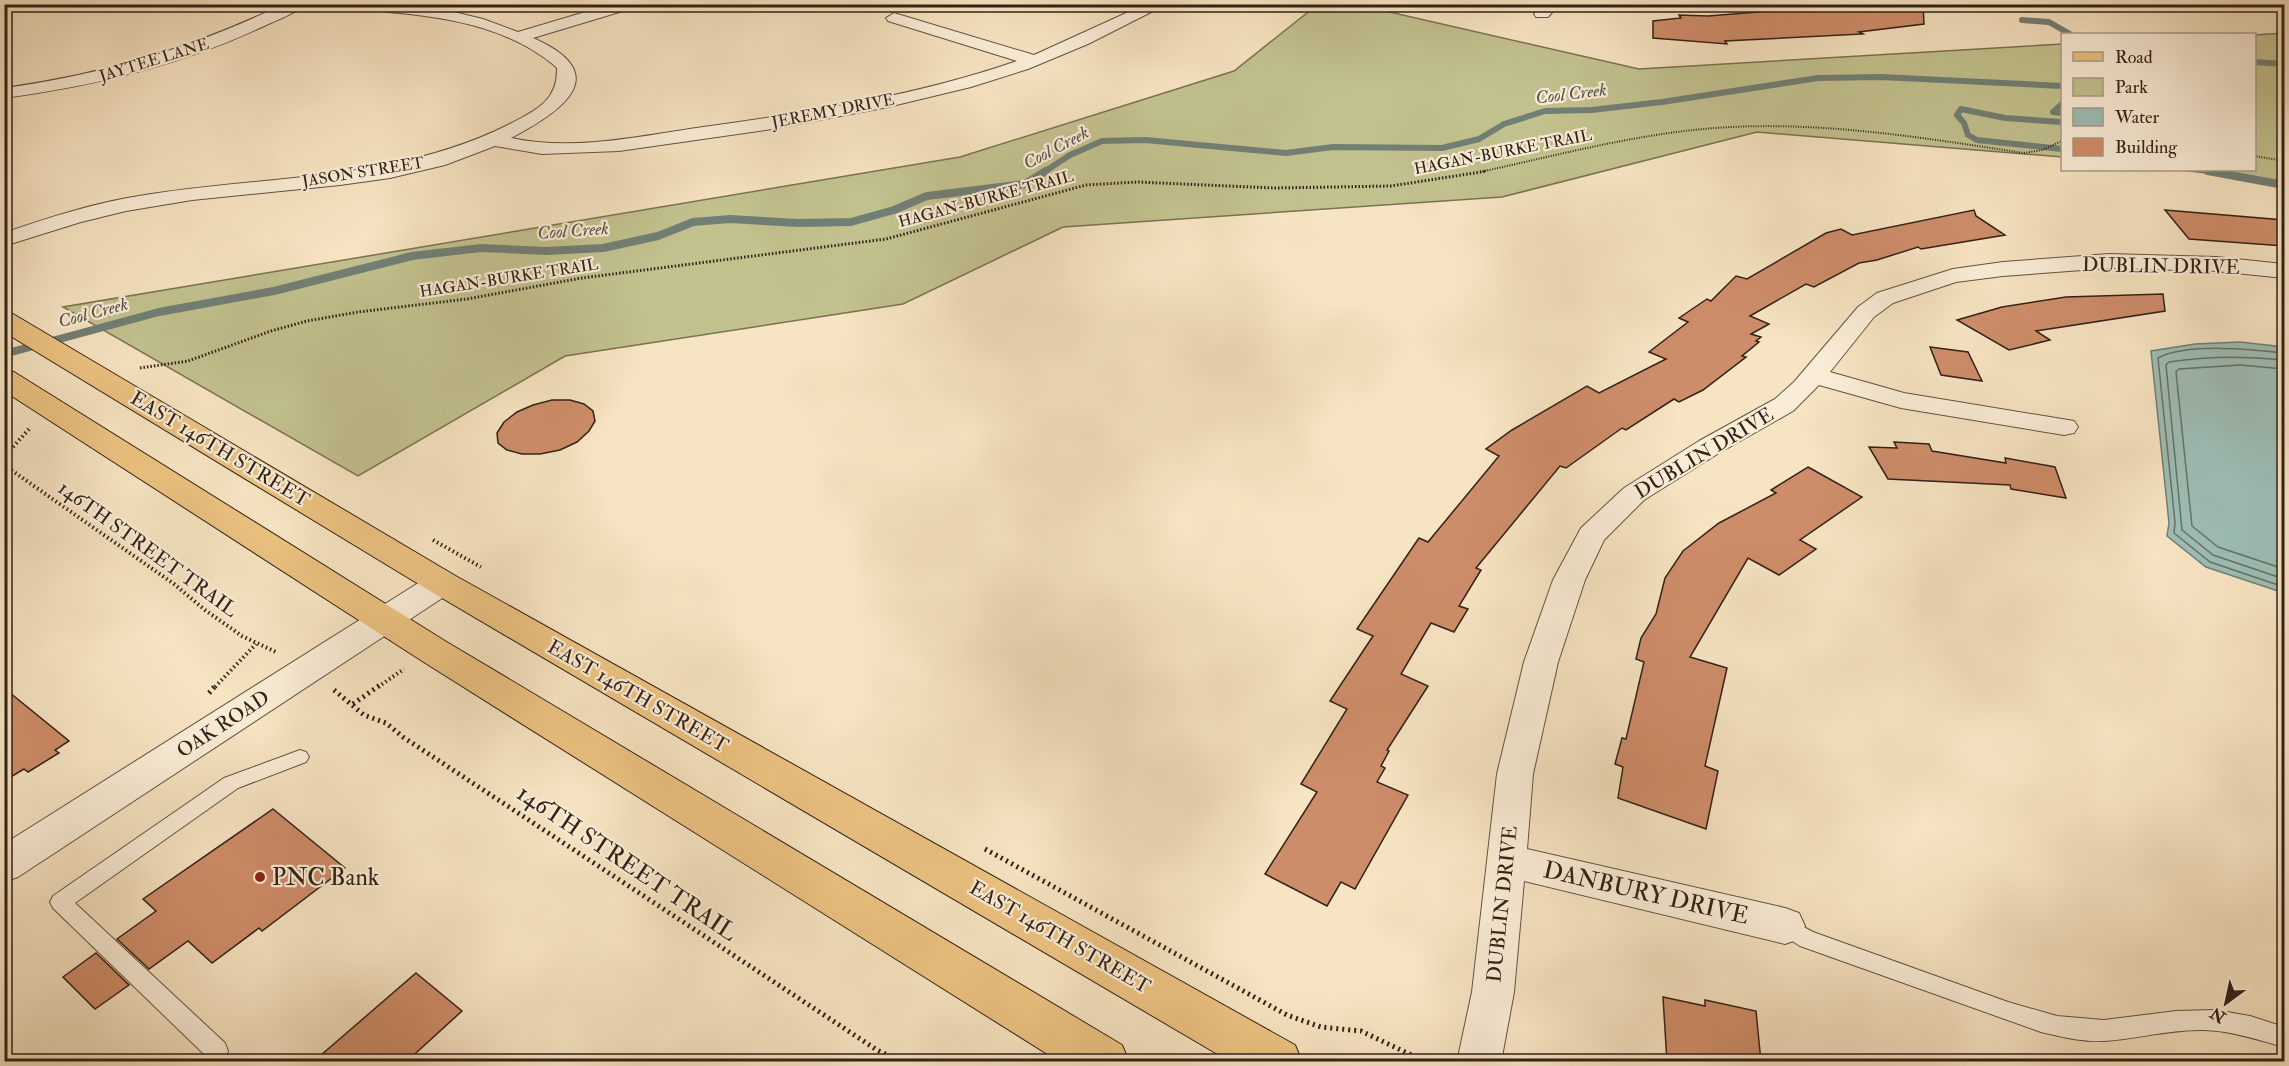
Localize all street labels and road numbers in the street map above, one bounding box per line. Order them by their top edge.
street label: JAYTEE LANE [96,34,212,87]
street label: JEREMY DRIVE [769,89,896,134]
street label: HAGAN-BURKE TRAIL [1412,125,1594,179]
street label: JASON STREET [300,152,426,193]
street label: HAGAN-BURKE TRAIL [896,166,1076,232]
street label: DUBLIN DRIVE [2082,252,2240,280]
street label: HAGAN-BURKE TRAIL [418,254,600,302]
street label: EAST 146TH STREET [126,386,314,513]
street label: DUBLIN DRIVE [1630,402,1778,504]
street label: 146TH STREET TRAIL [53,475,243,623]
street label: EAST 146TH STREET [543,634,733,758]
street label: OAK ROAD [172,685,274,763]
street label: 146TH STREET TRAIL [511,778,744,949]
street label: DUBLIN DRIVE [1481,824,1523,984]
street label: DANBURY DRIVE [1540,854,1752,932]
street label: EAST 146TH STREET [965,875,1155,999]

